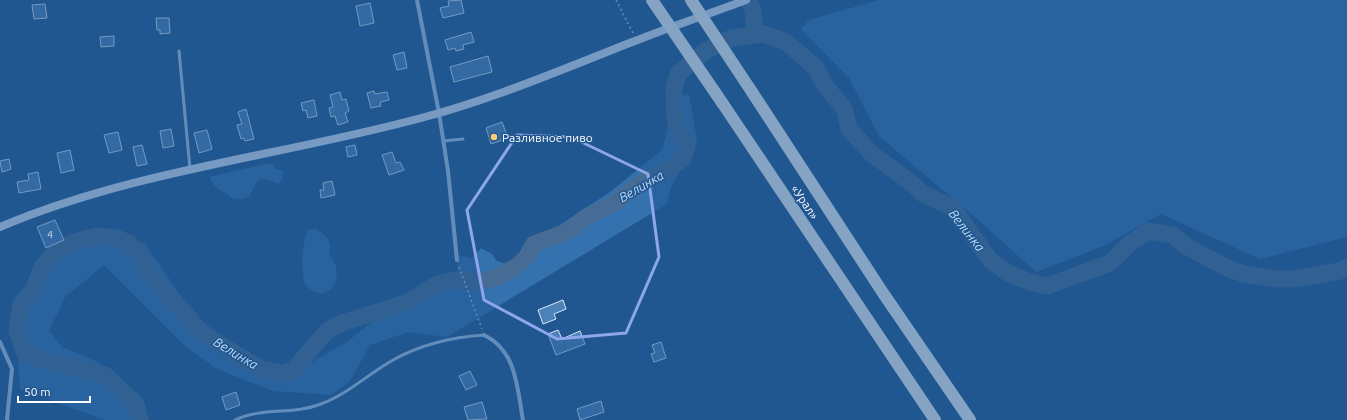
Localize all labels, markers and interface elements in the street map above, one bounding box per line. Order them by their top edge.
place label: Разливное пиво [502,131,593,144]
marker: Разливное пиво [489,132,499,142]
water label: Велинка [616,168,666,204]
street label: «Урал» [789,183,821,222]
water label: Велинка [946,206,988,254]
house number: 4 [47,229,53,240]
water label: Велинка [211,334,261,372]
scale bar [18,378,90,404]
text: 50 m [24,385,51,398]

